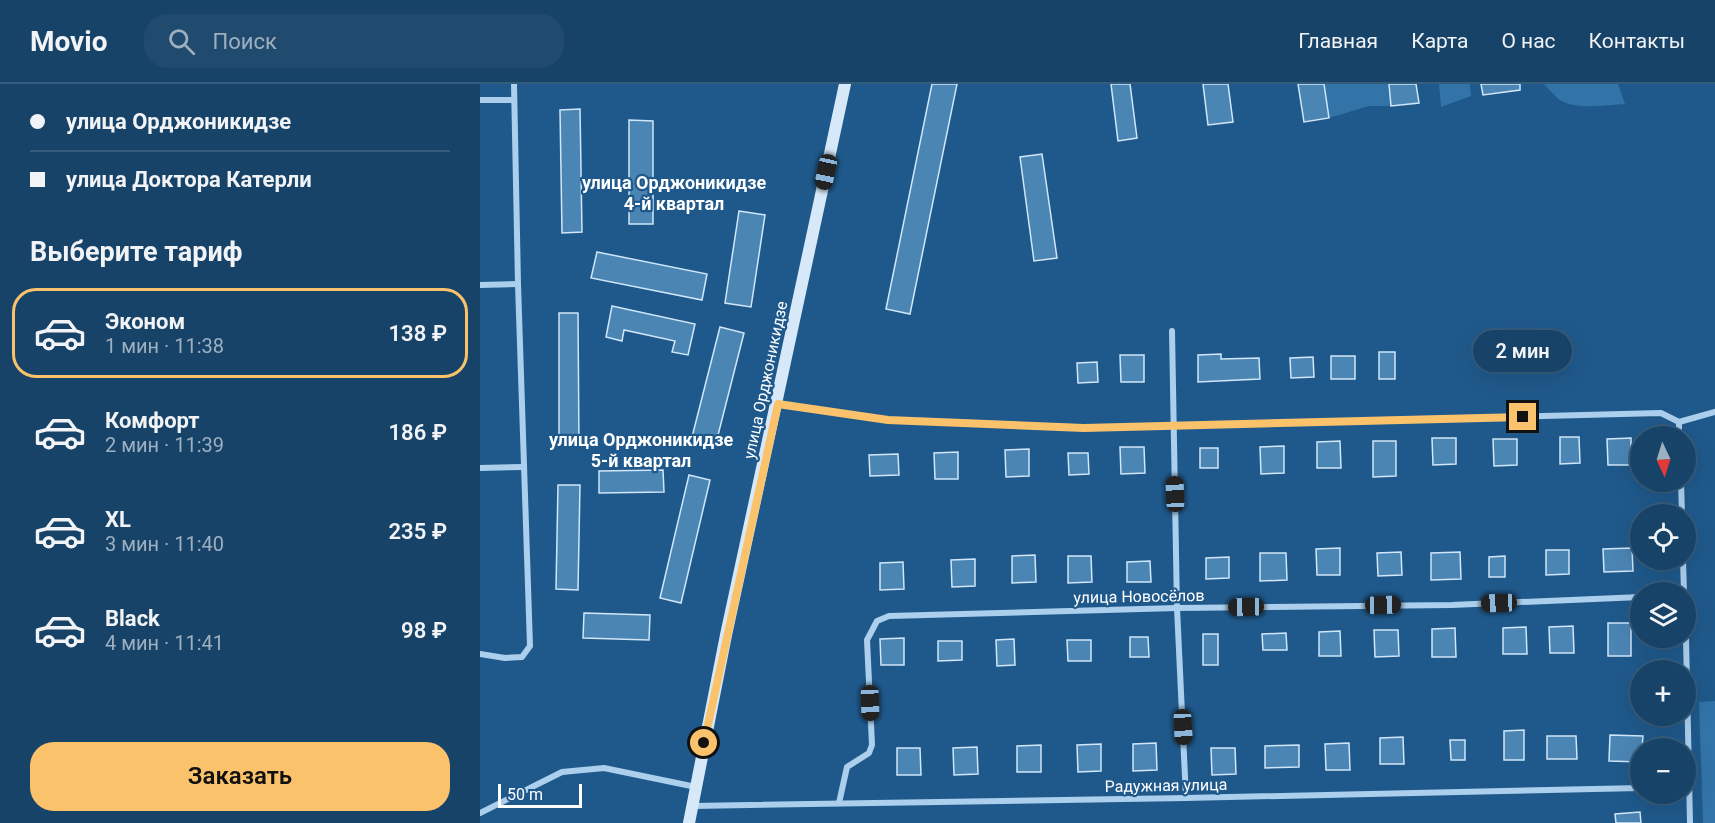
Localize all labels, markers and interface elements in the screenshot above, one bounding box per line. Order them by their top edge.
search box [144,14,564,68]
text: Movio [30,25,108,58]
icon: search [165,25,198,58]
text: Поиск [213,29,277,54]
text: Главная [1298,29,1378,53]
text: Карта [1411,29,1468,53]
text: О нас [1501,29,1556,53]
text: Контакты [1589,29,1685,53]
text: улица Орджоникидзе [66,109,291,134]
car [813,153,839,191]
text: улица Доктора Катерли [66,167,312,192]
district label: улица Орджоникидзе 4-й квартал [582,172,766,214]
text: Выберите тариф [30,236,242,268]
street label: улица Орджоникидзе [739,299,792,461]
icon: car [33,306,87,360]
text: Эконом [105,309,185,334]
text: 138 ₽ [389,321,447,346]
callout: 2 мин [1474,330,1572,372]
text: 1 мин · 11:38 [105,334,224,358]
text: 2 мин [1495,339,1550,363]
route end [1509,403,1536,430]
icon: car [33,405,87,459]
text: Комфорт [105,408,200,433]
text: 186 ₽ [389,420,447,445]
north arrow [1630,426,1696,492]
map controls [1630,426,1696,804]
district label: улица Орджоникидзе 5-й квартал [549,429,733,471]
text: 2 мин · 11:39 [105,433,224,457]
car [1165,476,1185,512]
icon: car [33,504,87,558]
button: locate [1630,504,1696,570]
text: XL [105,507,131,532]
text: 235 ₽ [389,519,447,544]
text: 3 мин · 11:40 [105,532,224,556]
button: layers [1630,582,1696,648]
street label: улица Новосёлов [1073,586,1205,607]
car [1481,593,1517,613]
car [1365,596,1401,614]
car [1228,598,1264,616]
icon: car [33,603,87,657]
text: Black [105,606,160,631]
text: 98 ₽ [401,618,447,643]
text: 4 мин · 11:41 [105,631,224,655]
button: + [1630,660,1696,726]
car [860,685,880,721]
car [1173,709,1193,745]
route start [690,729,717,756]
button: − [1630,738,1696,804]
button: Заказать [30,742,450,811]
street label: Радужная улица [1104,775,1228,796]
scale bar [498,781,582,808]
text: 50 m [507,785,543,804]

